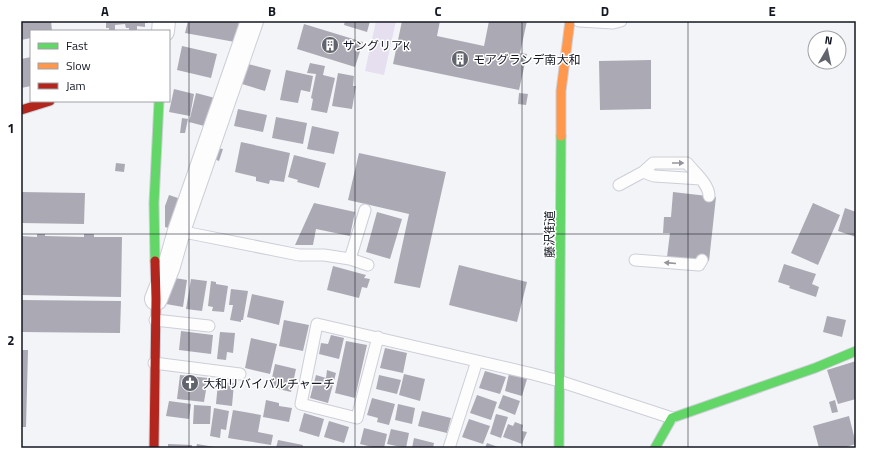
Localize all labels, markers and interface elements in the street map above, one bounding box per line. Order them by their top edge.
text: A [101,1,109,21]
text: B [268,1,276,21]
text: C [434,1,442,21]
text: D [601,1,609,21]
text: E [768,1,776,21]
legend [30,30,170,102]
north arrow [807,30,847,70]
text: N [824,32,834,49]
building icon: サングリアK [320,35,340,55]
text: Fast [66,36,89,55]
place label: サングリアK [343,36,410,55]
building icon: モアグランデ南大和 [450,49,470,69]
place label: モアグランデ南大和 [473,50,580,69]
text: Slow [66,56,91,75]
text: Jam [66,76,86,95]
text: 1 [7,118,15,138]
one-way arrow [672,160,685,166]
street label: 藤沢街道 [540,210,559,258]
one-way arrow [664,259,676,266]
text: 2 [7,330,15,350]
church icon: 大和リバイバルチャーチ [180,373,200,393]
place label: 大和リバイバルチャーチ [203,374,335,393]

